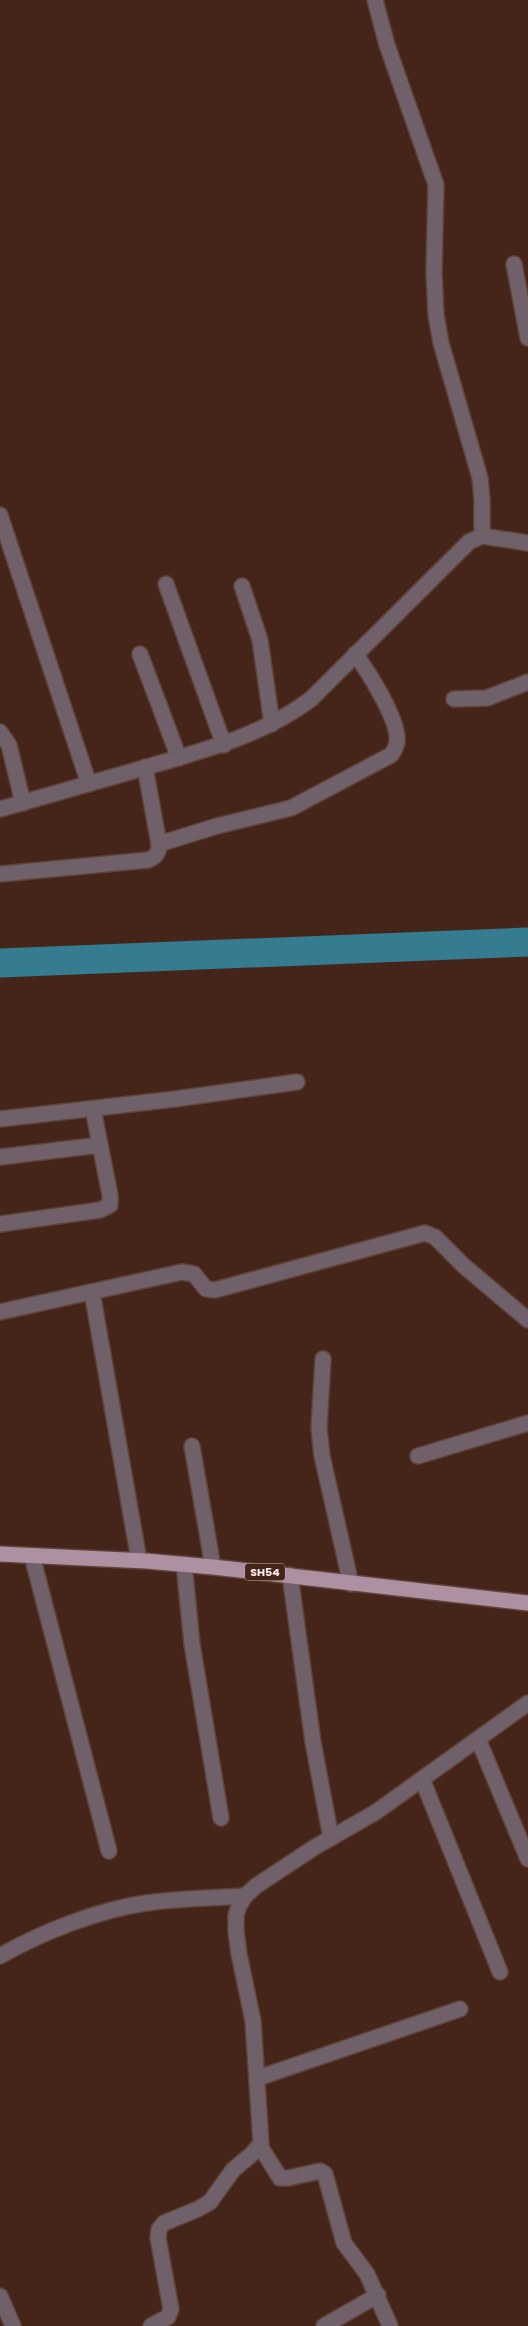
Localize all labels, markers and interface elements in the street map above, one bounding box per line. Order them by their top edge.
road number: SH54 [245,1564,285,1580]

